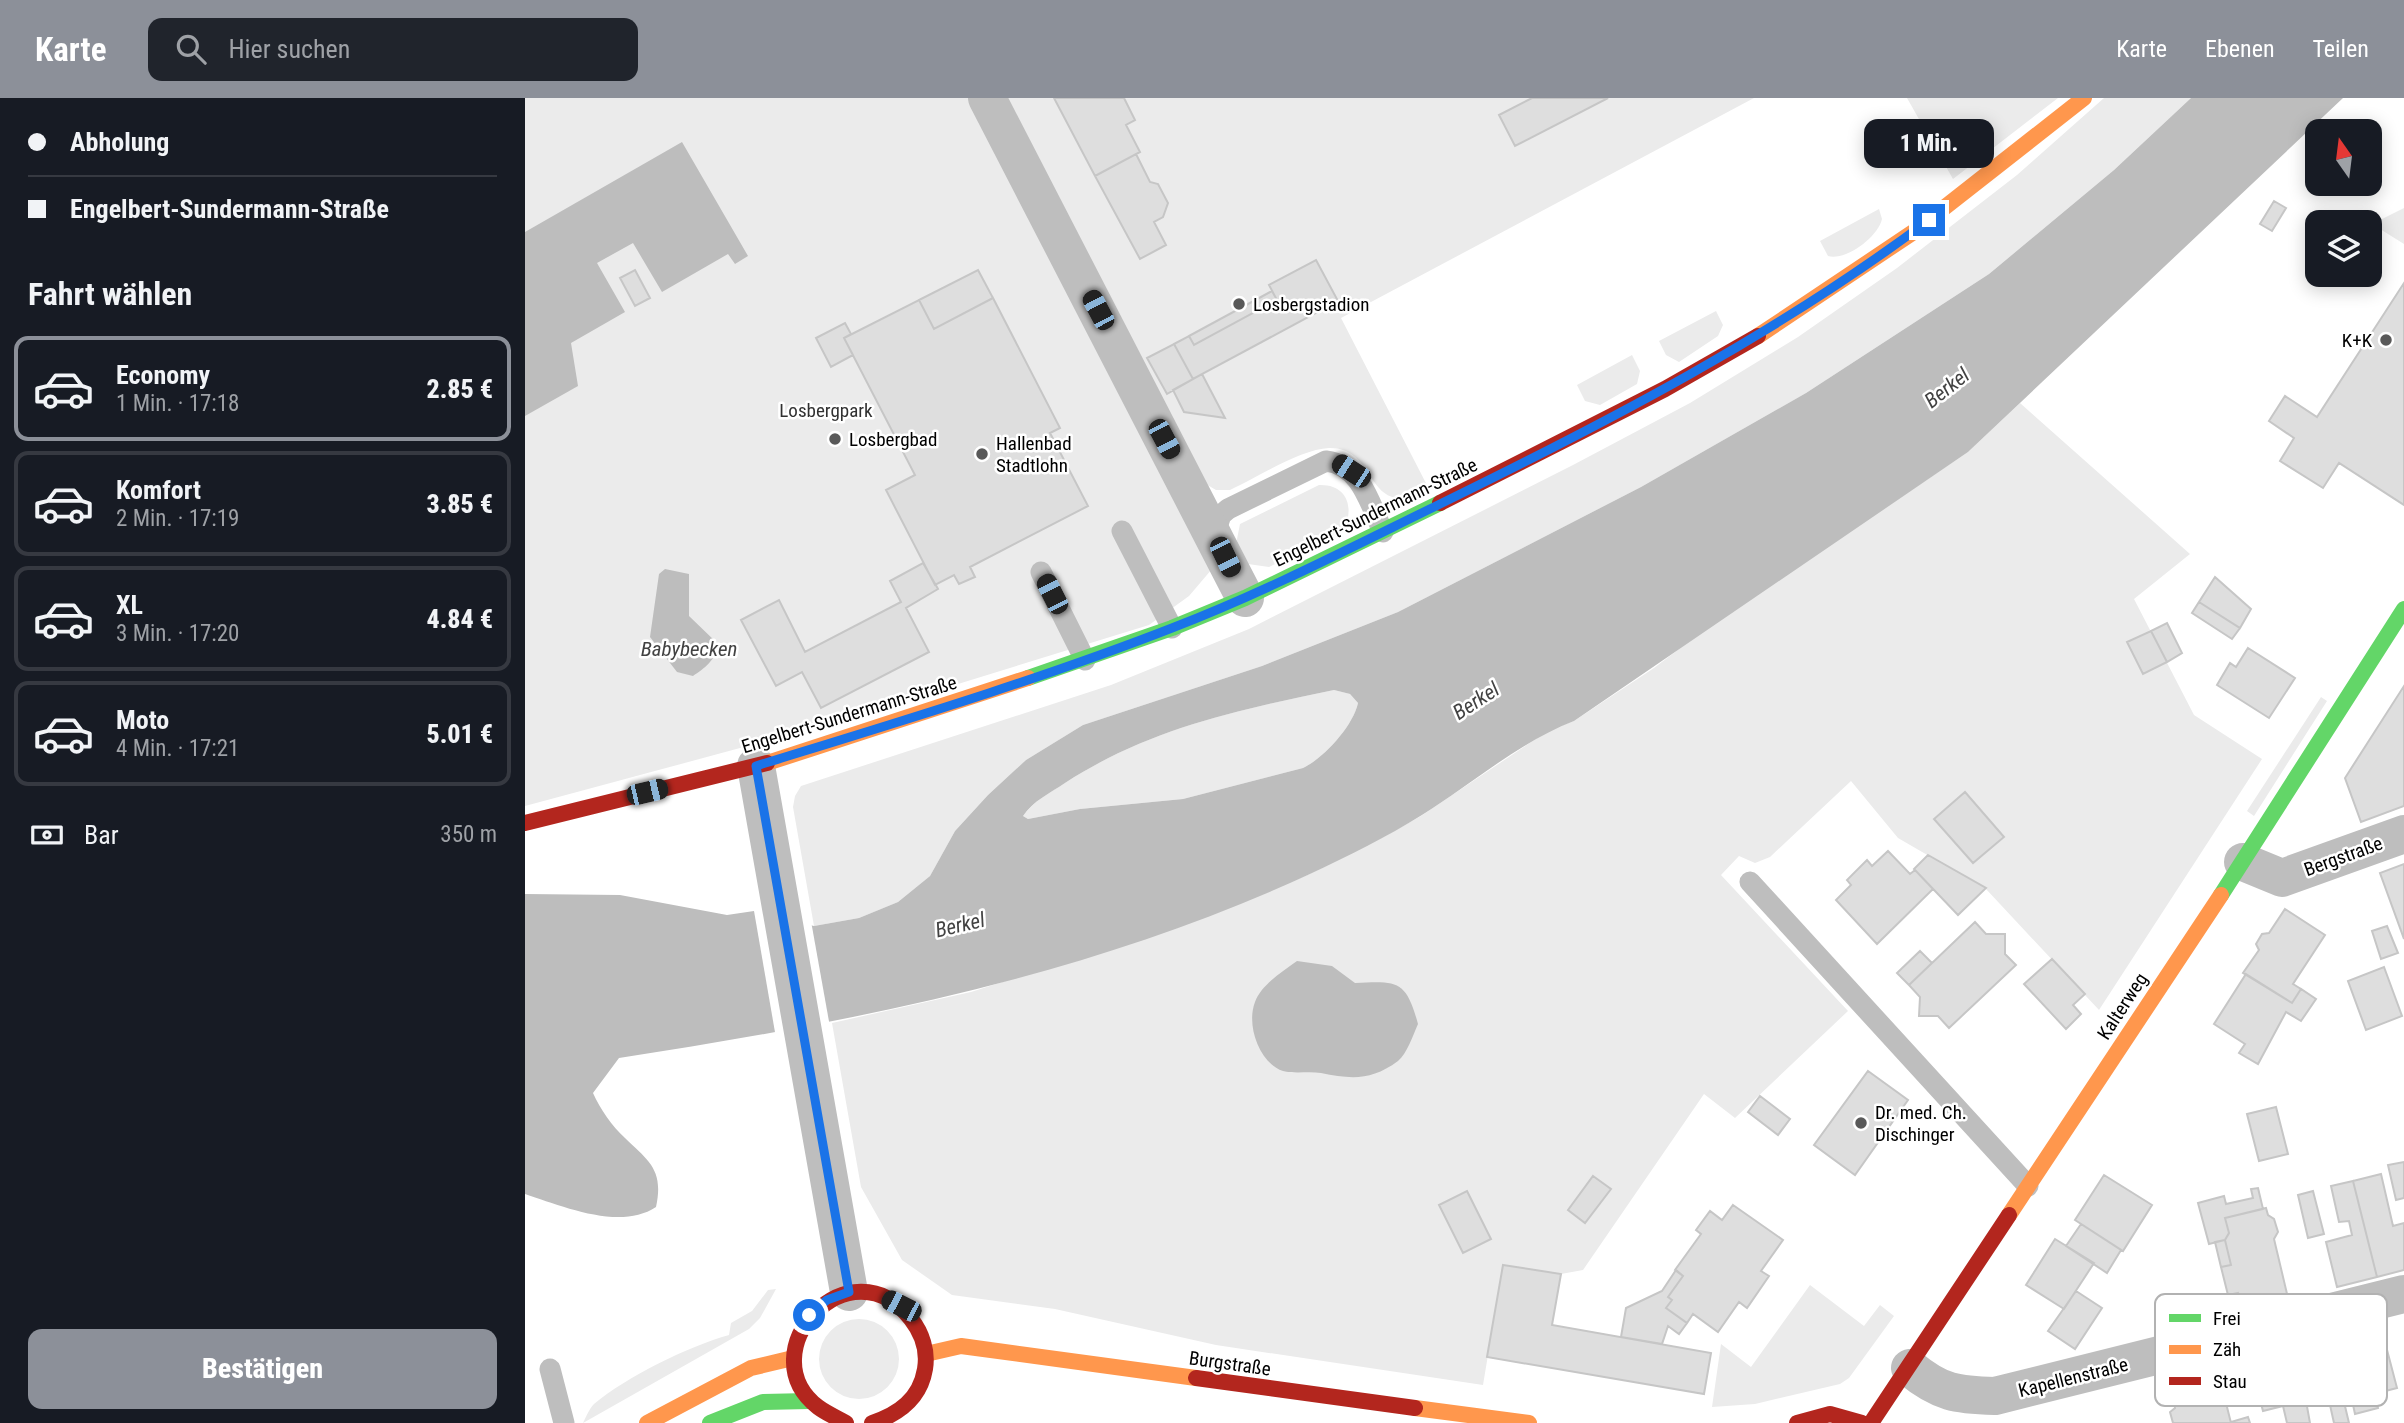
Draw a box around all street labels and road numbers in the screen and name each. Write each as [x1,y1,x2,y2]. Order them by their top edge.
street label: Engelbert-Sundermann-Straße [1270,453,1481,572]
street label: Engelbert-Sundermann-Straße [739,671,960,758]
street label: Bergstraße [2301,832,2386,881]
street label: Kalterweg [2092,969,2152,1044]
street label: Burgstraße [1188,1346,1272,1381]
street label: Kapellenstraße [2016,1353,2130,1402]

